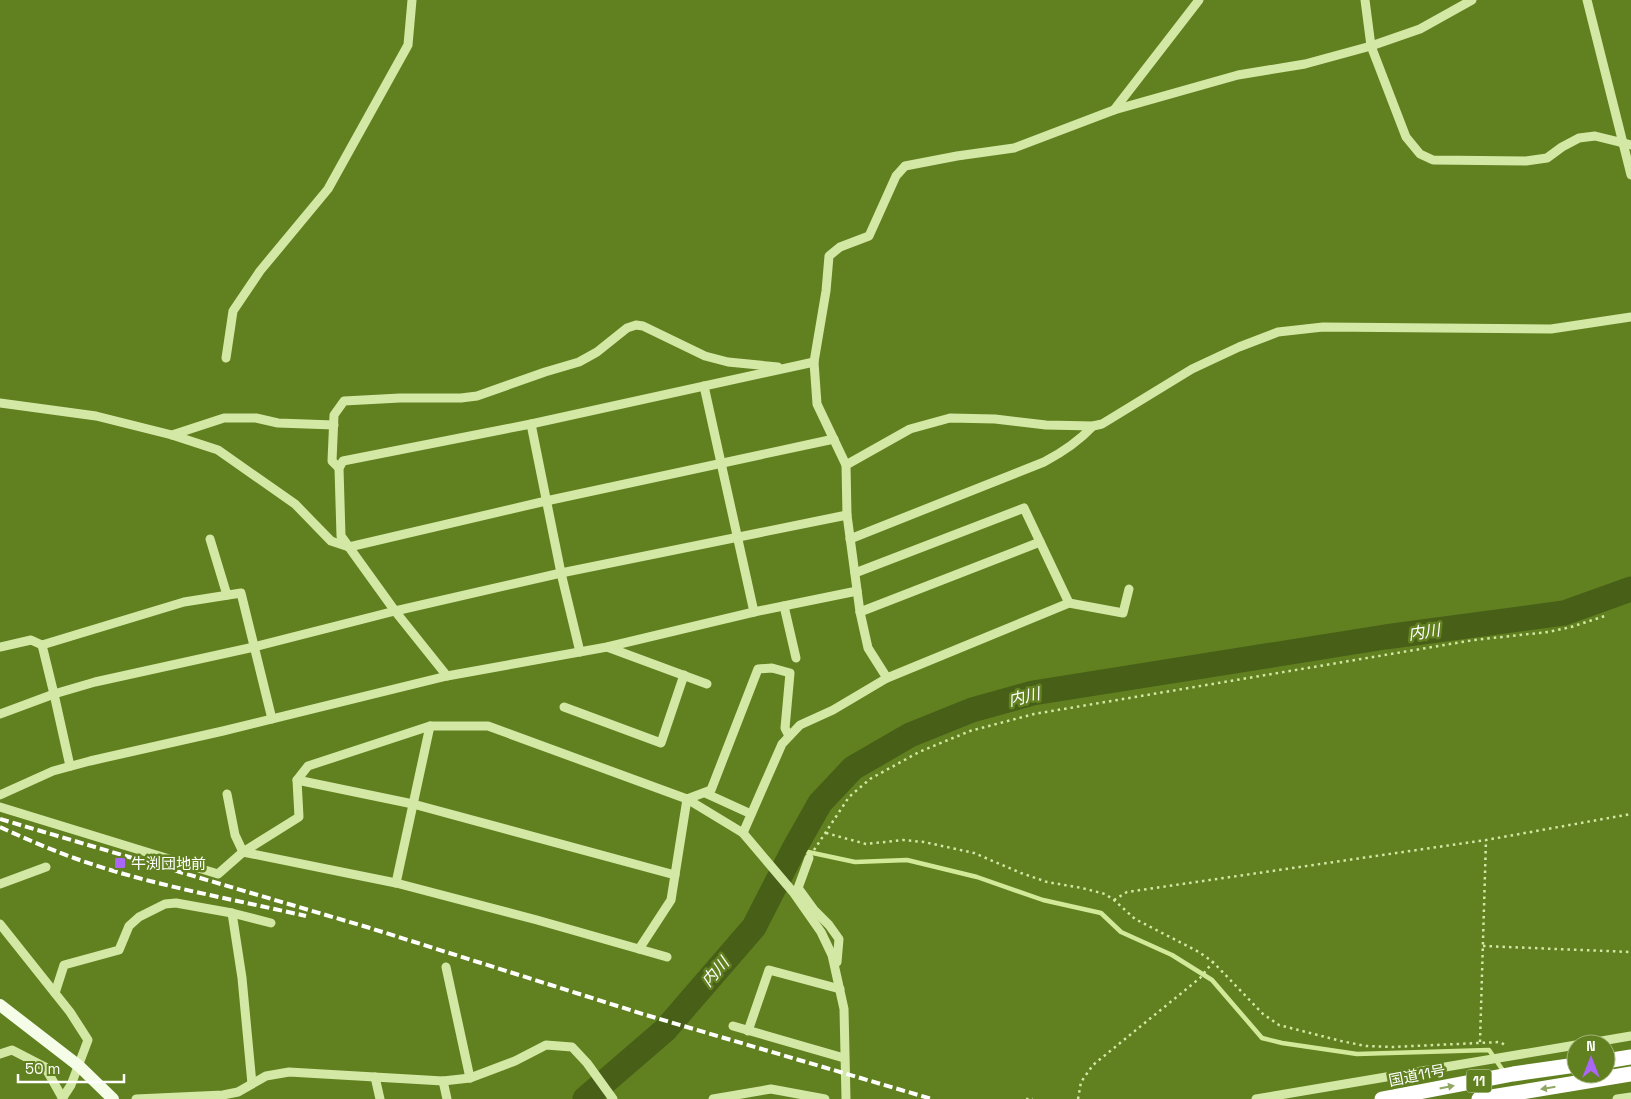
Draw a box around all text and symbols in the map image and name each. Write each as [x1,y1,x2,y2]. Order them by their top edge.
water label: 内川 [1407,619,1443,645]
water label: 内川 [1006,683,1044,711]
place label: 牛渕団地前 [131,854,206,873]
marker: 牛渕団地前 [113,856,127,870]
water label: 内川 [697,952,735,991]
north arrow [1566,1034,1616,1084]
text: N [1586,1037,1596,1055]
scale bar [18,1052,124,1084]
text: 50 m [25,1059,60,1078]
street label: 国道11号 [1387,1060,1447,1090]
road number: 11 [1466,1070,1492,1092]
one-way arrow [1439,1082,1455,1090]
one-way arrow [1540,1084,1556,1092]

